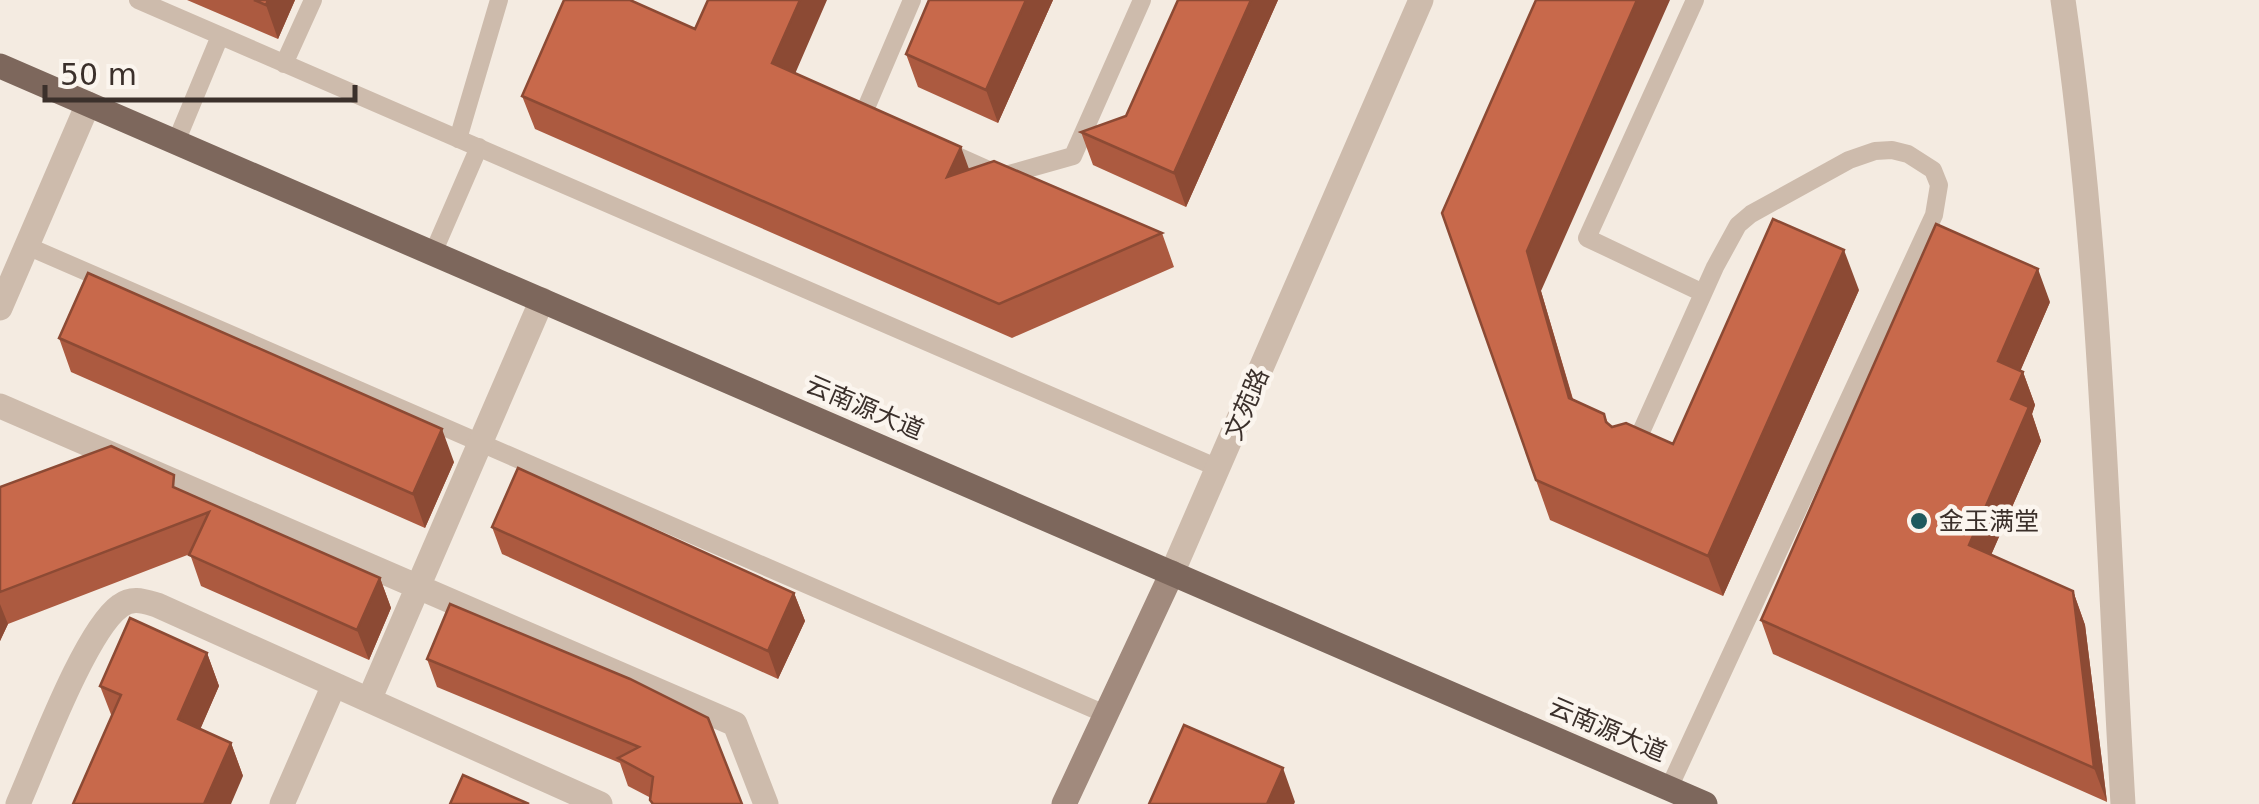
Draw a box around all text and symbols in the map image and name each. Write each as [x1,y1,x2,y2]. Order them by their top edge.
scale bar [45,40,355,102]
text: 50 m [60,57,137,92]
street label: 文苑路 [1218,364,1274,444]
street label: 云南源大道 [802,370,928,445]
place label: 金玉满堂 [1939,507,2039,536]
marker: 金玉满堂 [1908,510,1930,532]
street label: 云南源大道 [1545,692,1671,767]

